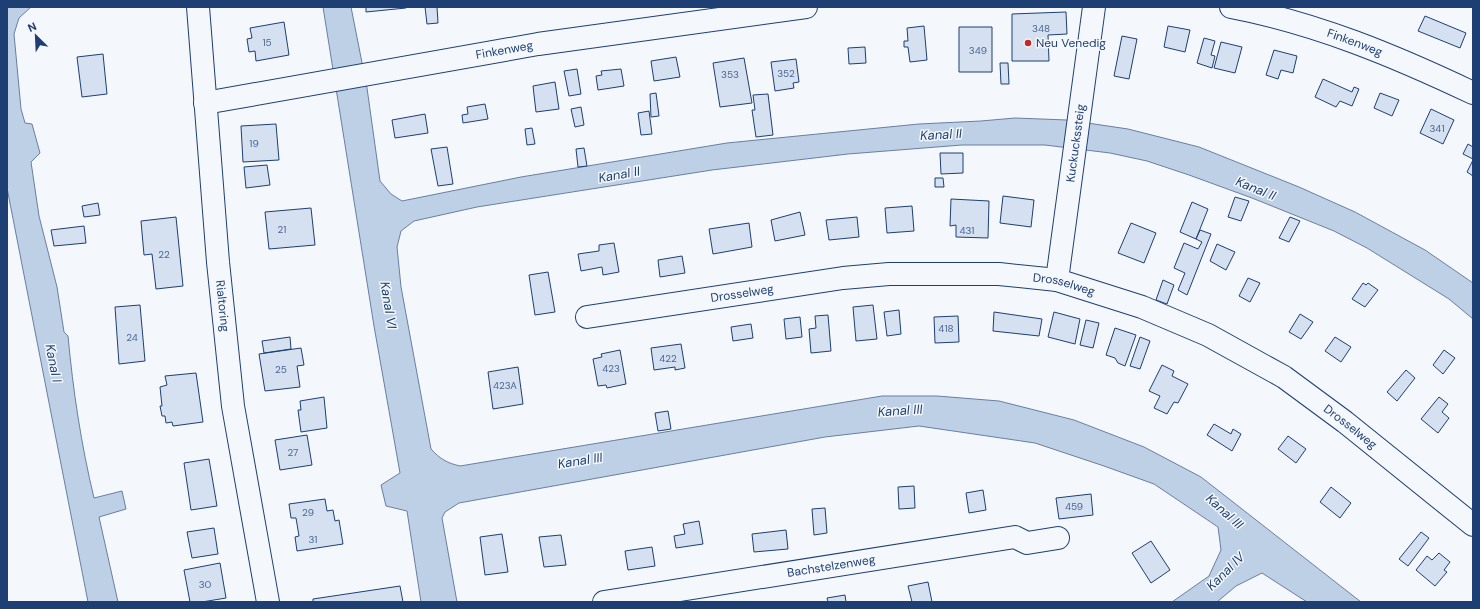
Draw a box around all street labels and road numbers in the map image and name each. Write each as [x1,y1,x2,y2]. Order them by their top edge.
street label: Finkenweg [1325,25,1385,60]
street label: Finkenweg [474,37,535,63]
street label: Kuckuckssteig [1062,103,1089,183]
street label: Drosselweg [1032,270,1097,300]
street label: Rialtoring [212,279,233,333]
street label: Drosselweg [710,281,775,306]
street label: Drosselweg [1320,401,1381,453]
street label: Bachstelzenweg [786,551,877,581]

